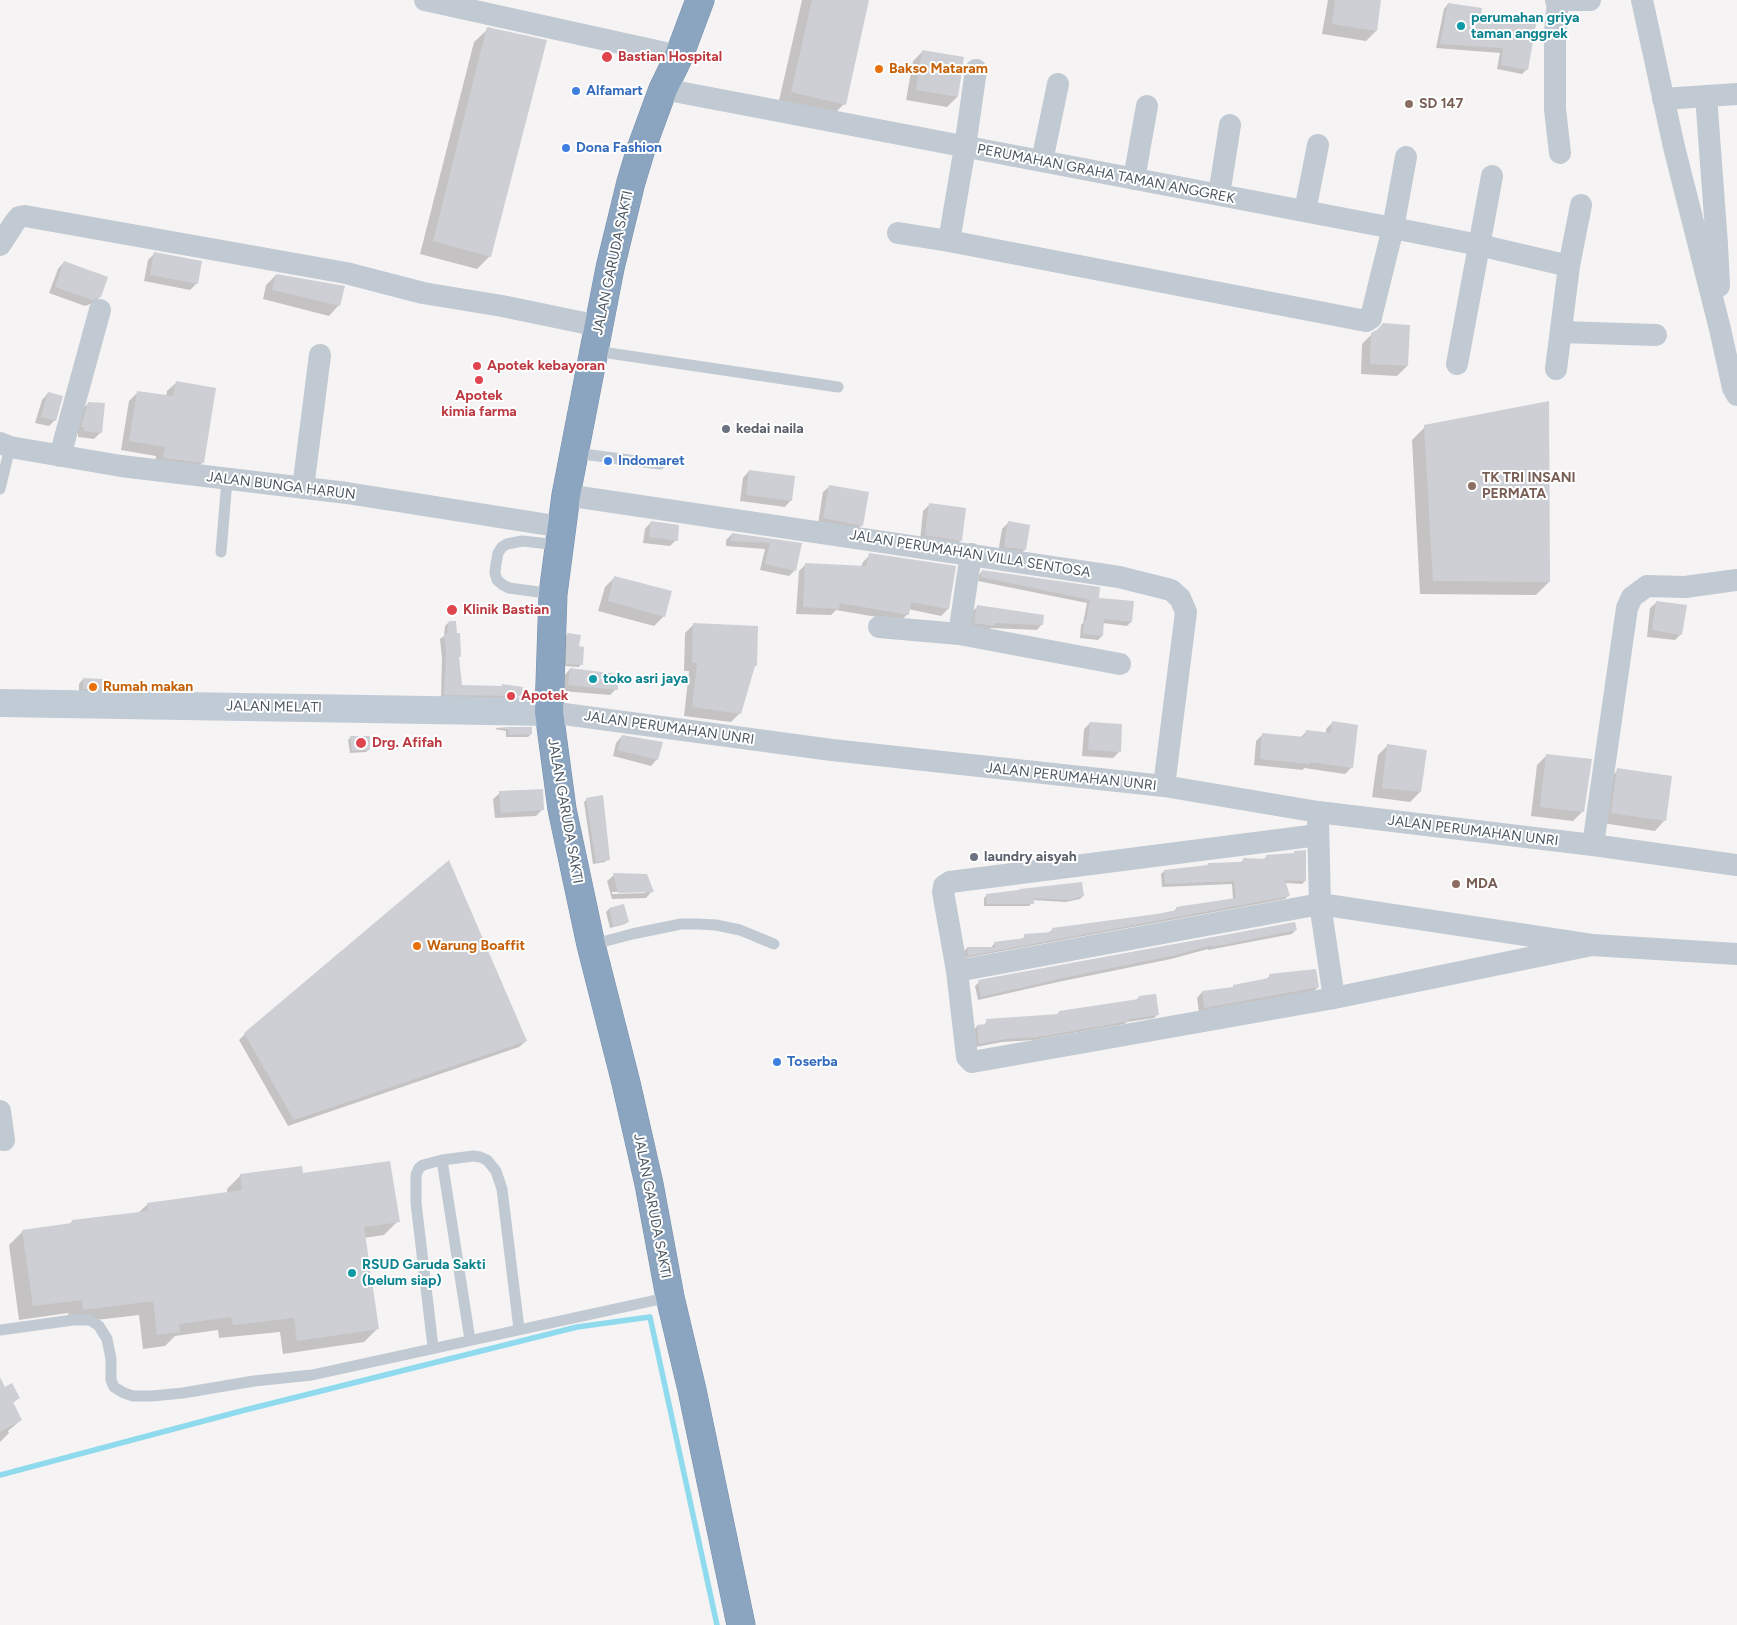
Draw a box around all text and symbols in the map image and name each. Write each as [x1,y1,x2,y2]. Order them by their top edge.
place label: perumahan griya taman anggrek [1471,10,1580,42]
marker: perumahan griya taman anggrek [1455,20,1467,32]
place label: Bastian Hospital [618,49,722,65]
marker: Bastian Hospital [600,50,614,64]
place label: Bakso Mataram [889,61,988,77]
marker: Bakso Mataram [873,63,885,75]
place label: Alfamart [586,83,643,99]
marker: Alfamart [570,85,582,97]
place label: SD 147 [1419,96,1463,112]
marker: SD 147 [1403,98,1415,110]
place label: Dona Fashion [576,140,662,156]
street label: PERUMAHAN GRAHA TAMAN ANGGREK [976,141,1236,207]
marker: Dona Fashion [560,142,572,154]
street label: JALAN GARUDA SAKTI [589,189,637,337]
place label: Apotek kebayoran [487,358,605,374]
marker: Apotek kebayoran [471,360,483,372]
marker: Apotek kimia farma [473,374,485,386]
place label: Apotek kimia farma [441,388,517,421]
place label: kedai naila [736,421,804,437]
marker: kedai naila [720,423,732,435]
place label: Indomaret [618,453,685,469]
marker: Indomaret [602,455,614,467]
street label: JALAN BUNGA HARUN [206,469,356,503]
place label: TK TRI INSANI PERMATA [1482,470,1576,502]
marker: TK TRI INSANI PERMATA [1466,480,1478,492]
street label: JALAN PERUMAHAN VILLA SENTOSA [848,527,1092,581]
place label: Klinik Bastian [463,602,549,618]
marker: Klinik Bastian [445,603,459,617]
place label: toko asri jaya [603,671,688,687]
marker: toko asri jaya [587,673,599,685]
place label: Rumah makan [103,679,193,695]
marker: Rumah makan [87,681,99,693]
place label: Apotek [521,688,568,704]
marker: Apotek [505,690,517,702]
street label: JALAN MELATI [226,698,322,716]
street label: JALAN PERUMAHAN UNRI [583,708,755,748]
place label: Drg. Afifah [372,735,442,751]
marker: Drg. Afifah [354,736,368,750]
street label: JALAN GARUDA SAKTI [544,737,586,885]
street label: JALAN PERUMAHAN UNRI [985,760,1157,794]
street label: JALAN PERUMAHAN UNRI [1387,812,1559,850]
place label: laundry aisyah [984,849,1077,865]
marker: laundry aisyah [968,851,980,863]
place label: MDA [1466,876,1498,892]
marker: MDA [1450,878,1462,890]
place label: Warung Boaffit [427,938,525,954]
marker: Warung Boaffit [411,940,423,952]
place label: Toserba [787,1054,838,1070]
marker: Toserba [771,1056,783,1068]
street label: JALAN GARUDA SAKTI [630,1132,674,1280]
place label: RSUD Garuda Sakti (belum siap) [362,1257,486,1290]
marker: RSUD Garuda Sakti (belum siap) [346,1267,358,1279]

